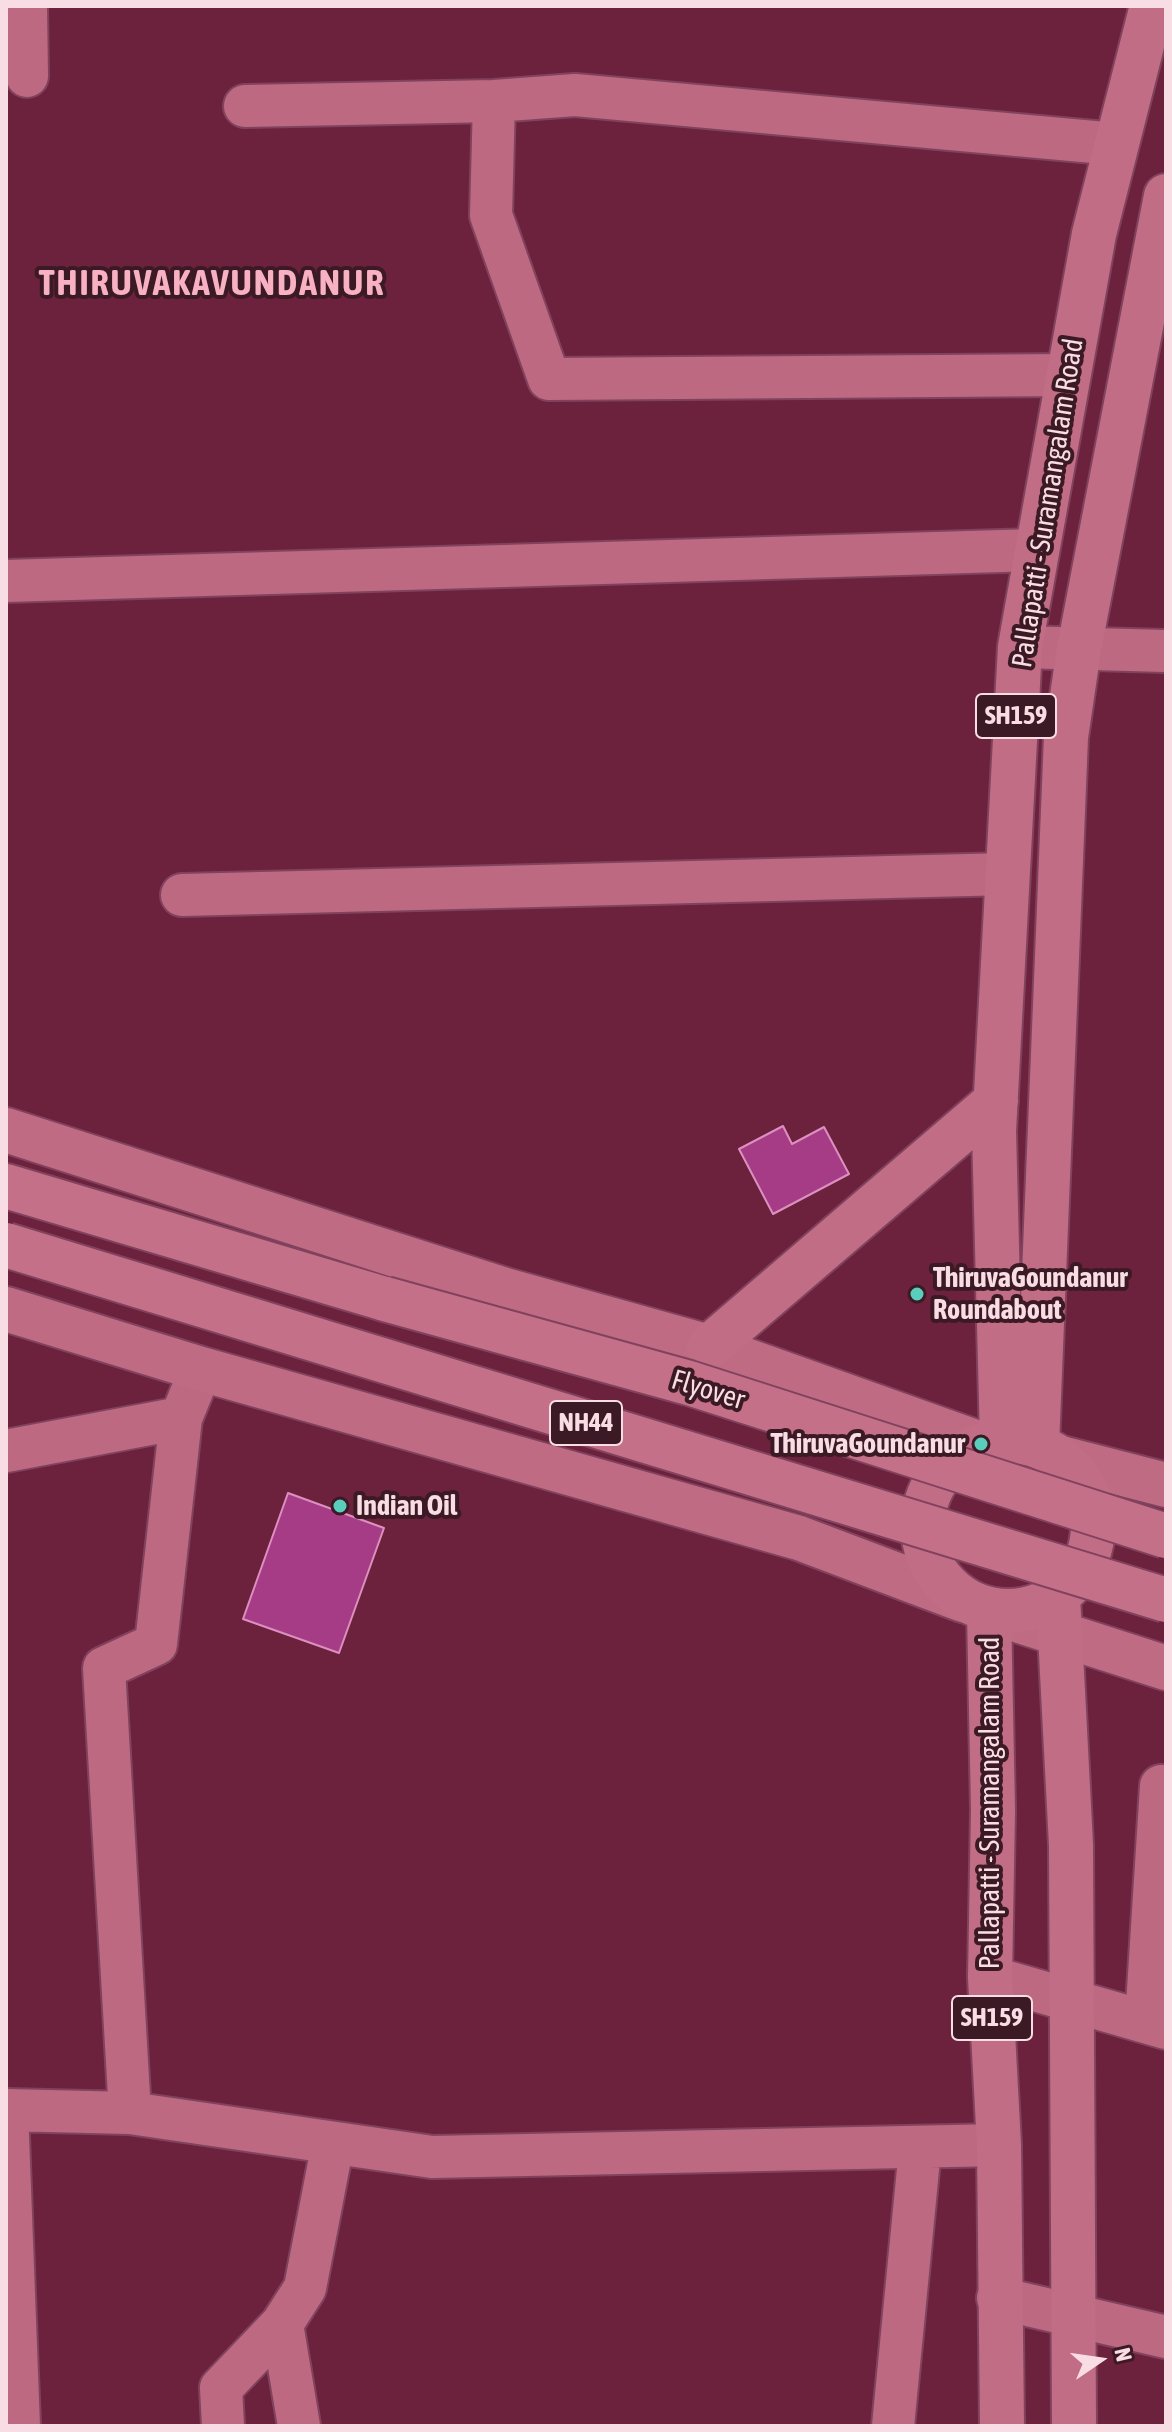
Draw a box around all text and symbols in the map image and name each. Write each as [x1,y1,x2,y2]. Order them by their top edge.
district label: THIRUVAKAVUNDANUR [39,262,385,306]
street label: Pallapatti - Suramangalam Road [1005,336,1091,670]
road number: SH159 [976,694,1056,738]
place label: ThiruvaGoundanur Roundabout [933,1261,1128,1327]
marker: ThiruvaGoundanur Roundabout [908,1285,926,1303]
street label: Flyover [667,1363,749,1417]
road number: NH44 [550,1401,622,1445]
place label: ThiruvaGoundanur [770,1427,965,1461]
marker: ThiruvaGoundanur [972,1435,990,1453]
place label: Indian Oil [356,1489,457,1523]
marker: Indian Oil [331,1497,349,1515]
street label: Pallapatti - Suramangalam Road [973,1637,1007,1969]
road number: SH159 [952,1996,1032,2040]
north arrow [1060,2320,1140,2400]
text: N [1109,2345,1138,2364]

